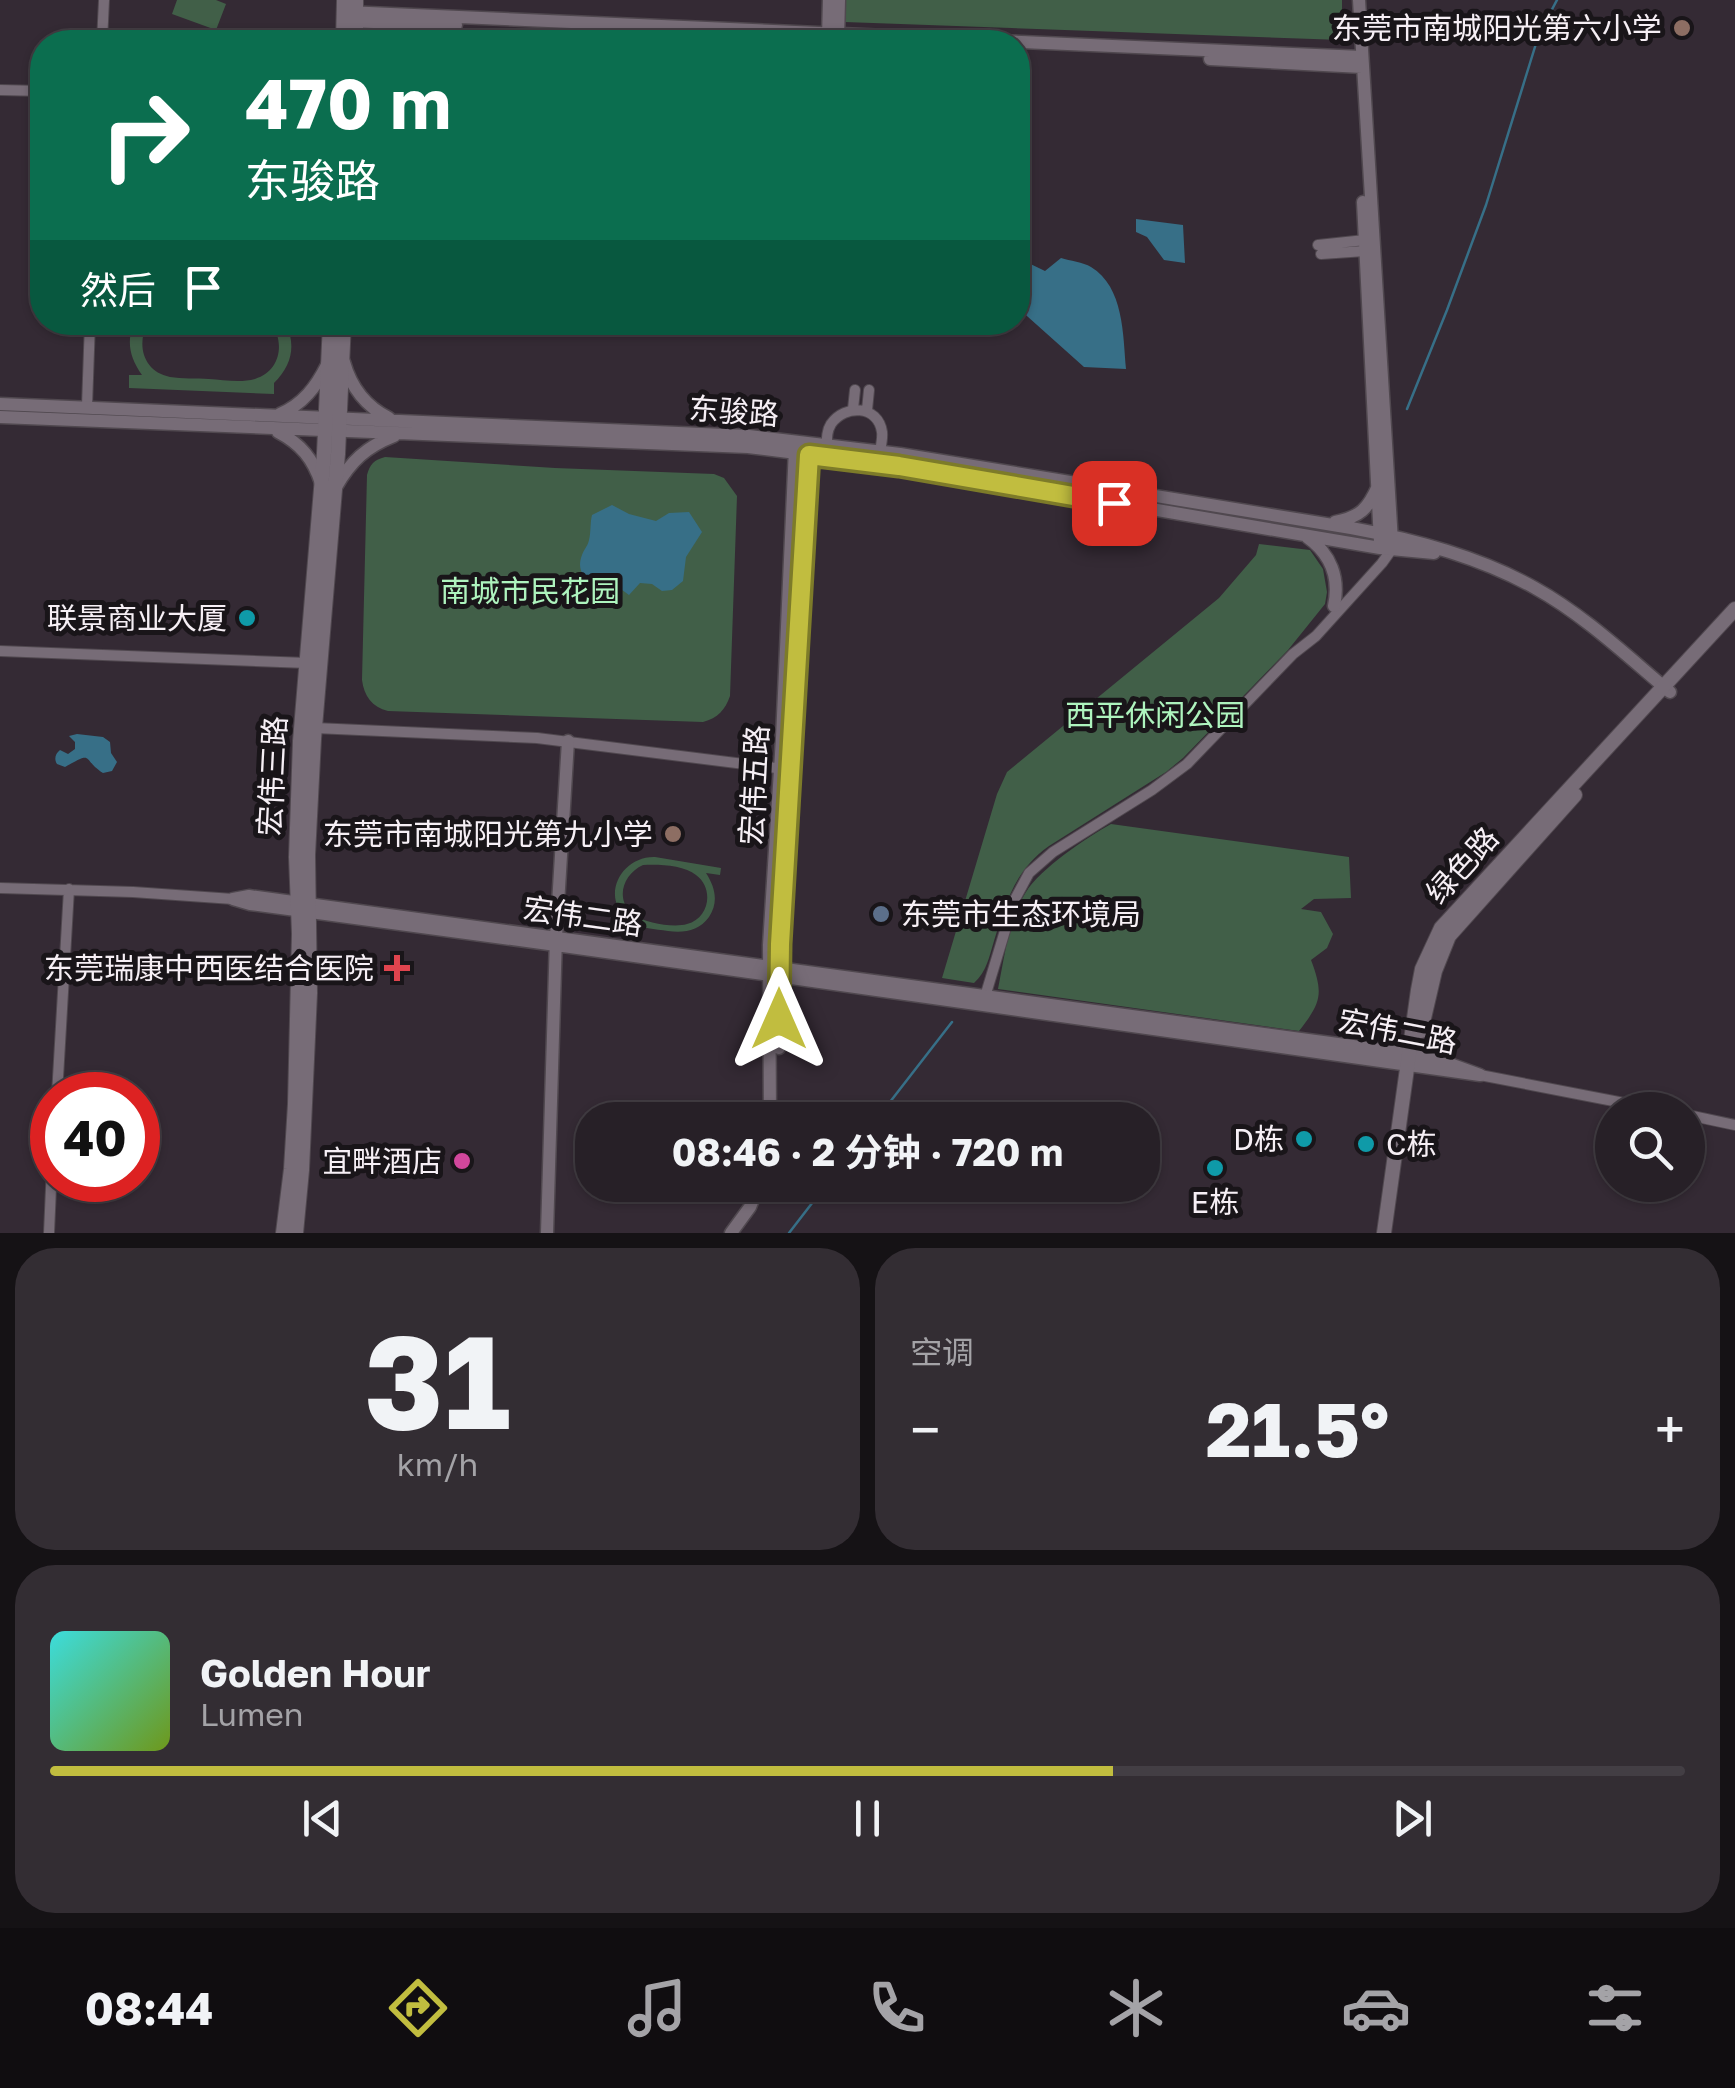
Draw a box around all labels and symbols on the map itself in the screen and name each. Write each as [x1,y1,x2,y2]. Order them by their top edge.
place label: 东莞市南城阳光第六小学 [1332,10,1662,46]
marker: 东莞市南城阳光第六小学 [1671,17,1693,39]
street label: 东骏路 [688,390,780,432]
pin [1072,461,1157,546]
park label: 南城市民花园 [440,573,620,609]
place label: 联景商业大厦 [47,600,227,636]
marker: 联景商业大厦 [236,607,258,629]
park label: 西平休闲公园 [1065,697,1245,733]
street label: 宏伟三路 [251,715,293,837]
street label: 宏伟五路 [733,724,775,846]
place label: 东莞市南城阳光第九小学 [323,816,653,852]
street label: 绿色路 [1419,820,1505,910]
marker: 东莞市南城阳光第九小学 [662,823,684,845]
street label: 宏伟二路 [521,890,645,942]
place label: 东莞市生态环境局 [901,896,1141,932]
marker: 东莞市生态环境局 [870,903,892,925]
place label: 东莞瑞康中西医结合医院 [44,950,374,986]
marker: 东莞瑞康中西医结合医院 [384,955,410,981]
position arrow [727,967,831,1071]
street label: 宏伟二路 [1336,1002,1460,1060]
speed limit sign: 40 [30,1072,160,1202]
place label: D栋 [1233,1121,1284,1157]
place label: C栋 [1386,1126,1436,1162]
marker: D栋 [1293,1128,1315,1150]
marker: C栋 [1355,1133,1377,1155]
place label: 宜畔酒店 [322,1143,442,1179]
marker: 宜畔酒店 [451,1150,473,1172]
marker: E栋 [1204,1157,1226,1179]
place label: E栋 [1191,1184,1239,1220]

